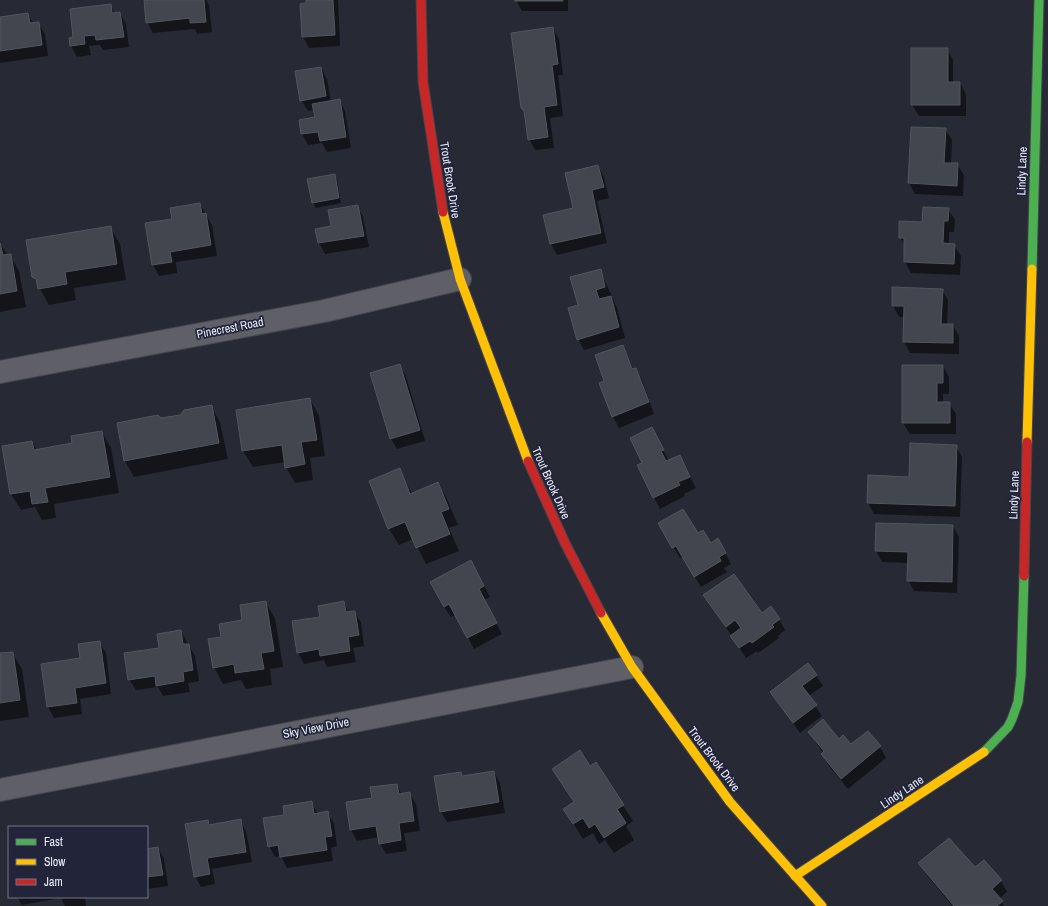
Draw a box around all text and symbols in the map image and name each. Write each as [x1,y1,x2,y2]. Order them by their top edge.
street label: Trout Brook Drive [436,141,464,219]
street label: Lindy Lane [1013,146,1031,196]
street label: Pinecrest Road [195,314,265,342]
street label: Trout Brook Drive [528,444,574,522]
street label: Lindy Lane [1005,470,1023,520]
street label: Sky View Drive [282,714,350,742]
street label: Trout Brook Drive [684,723,744,795]
street label: Lindy Lane [877,772,927,812]
legend [8,826,148,898]
text: Fast [44,834,63,850]
text: Slow [44,854,66,870]
text: Jam [44,874,63,890]

